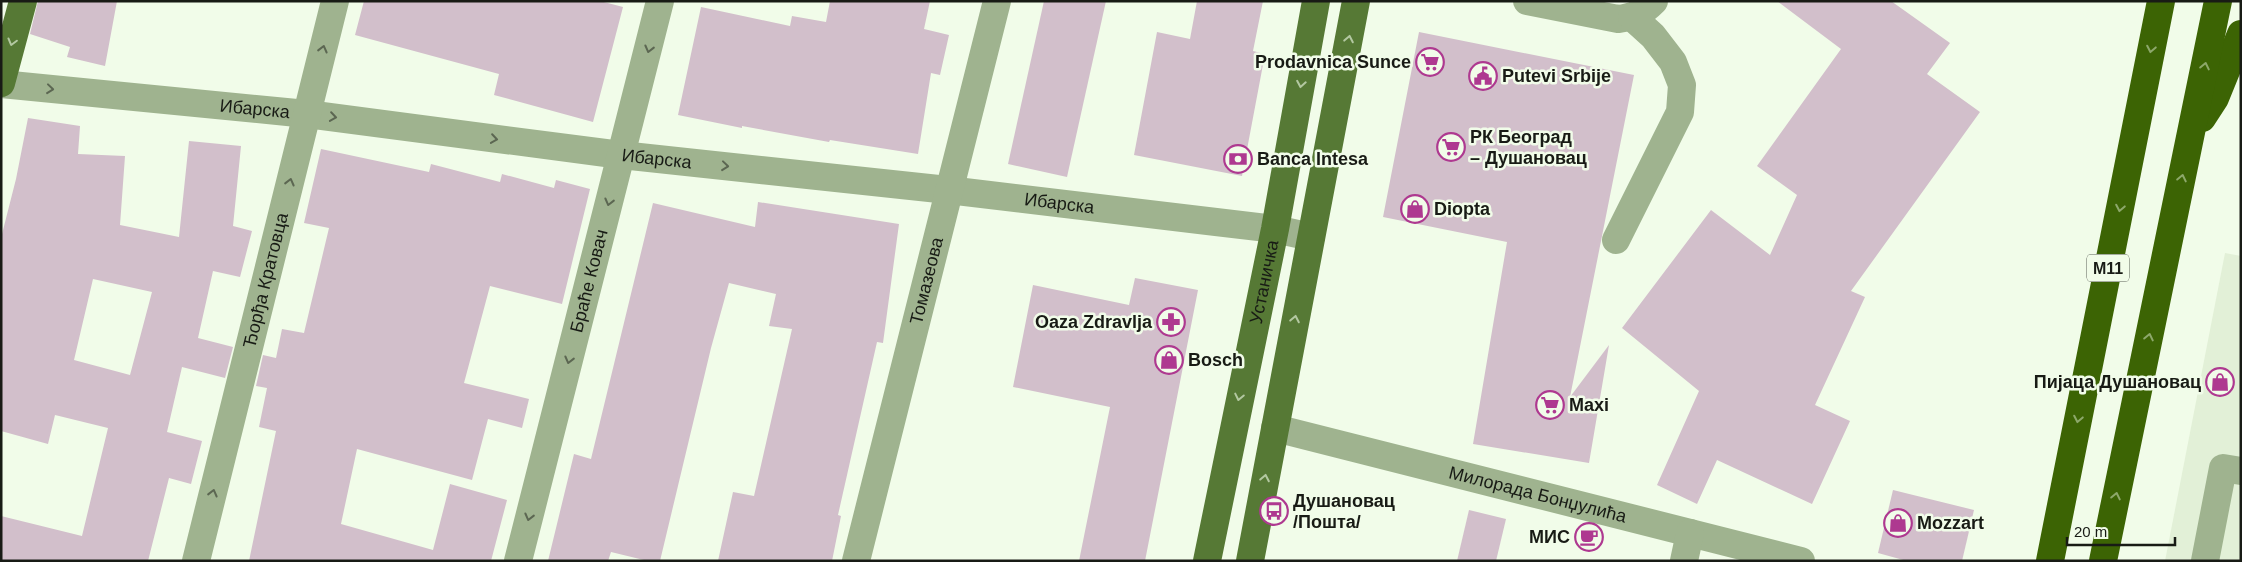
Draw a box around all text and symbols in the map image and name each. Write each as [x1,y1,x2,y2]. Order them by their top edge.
one-way arrow [1343,35,1354,43]
one-way arrow [8,38,18,46]
one-way arrow [644,44,654,52]
one-way arrow [317,45,328,54]
one-way arrow [2147,45,2157,54]
supermarket icon: Prodavnica Sunce [1415,47,1445,77]
place label: Prodavnica Sunce [1255,52,1411,72]
public building icon: Putevi Srbije [1468,61,1498,91]
one-way arrow [2199,62,2209,71]
place label: Putevi Srbije [1502,66,1611,86]
one-way arrow [1297,79,1307,88]
one-way arrow [46,83,54,94]
street label: Ибарска [219,96,292,122]
one-way arrow [330,111,338,122]
place label: РК Београд – Душановац [1470,127,1587,168]
supermarket icon: РК Београд – Душановац [1436,132,1466,162]
one-way arrow [491,133,499,144]
bank icon: Banca Intesa [1223,144,1253,174]
street label: Ибарска [621,145,694,173]
place label: Banca Intesa [1257,149,1369,169]
one-way arrow [722,160,730,171]
one-way arrow [2176,173,2187,182]
one-way arrow [284,178,295,187]
street label: Ибарска [1023,189,1096,217]
shop icon: Diopta [1400,194,1430,224]
one-way arrow [605,198,615,206]
place label: Diopta [1434,199,1491,219]
one-way arrow [2115,204,2125,213]
street label: Ђорђа Кратовца [239,210,292,350]
street label: Браће Ковач [566,227,612,335]
street label: Томазеова [906,234,947,326]
street label: Устаничка [1246,237,1283,325]
road number: M11 [2087,254,2129,282]
pharmacy icon: Oaza Zdravlja [1156,307,1186,337]
place label: Oaza Zdravlja [1035,312,1153,332]
one-way arrow [1289,314,1299,323]
one-way arrow [2143,332,2154,341]
shop icon: Bosch [1154,345,1184,375]
place label: Bosch [1188,350,1243,370]
one-way arrow [565,355,575,363]
shop icon: Пијаца Душановац [2205,367,2235,397]
place label: Пијаца Душановац [2034,372,2201,392]
supermarket icon: Maxi [1535,390,1565,420]
one-way arrow [1234,393,1245,402]
place label: Maxi [1569,395,1609,415]
one-way arrow [2073,415,2084,424]
street label: Милорада Бонџулића [1447,462,1630,527]
one-way arrow [1260,474,1270,483]
one-way arrow [207,488,218,497]
place label: Душановац /Пошта/ [1293,491,1395,532]
one-way arrow [2111,491,2121,500]
bus stop icon: Душановац /Пошта/ [1259,496,1289,526]
shop icon: Mozzart [1883,508,1913,538]
one-way arrow [524,513,535,522]
place label: Mozzart [1917,513,1984,533]
scale bar [2067,514,2174,546]
cafe icon: МИС [1574,522,1604,552]
text: 20 m [2074,523,2107,540]
place label: МИС [1529,527,1570,547]

